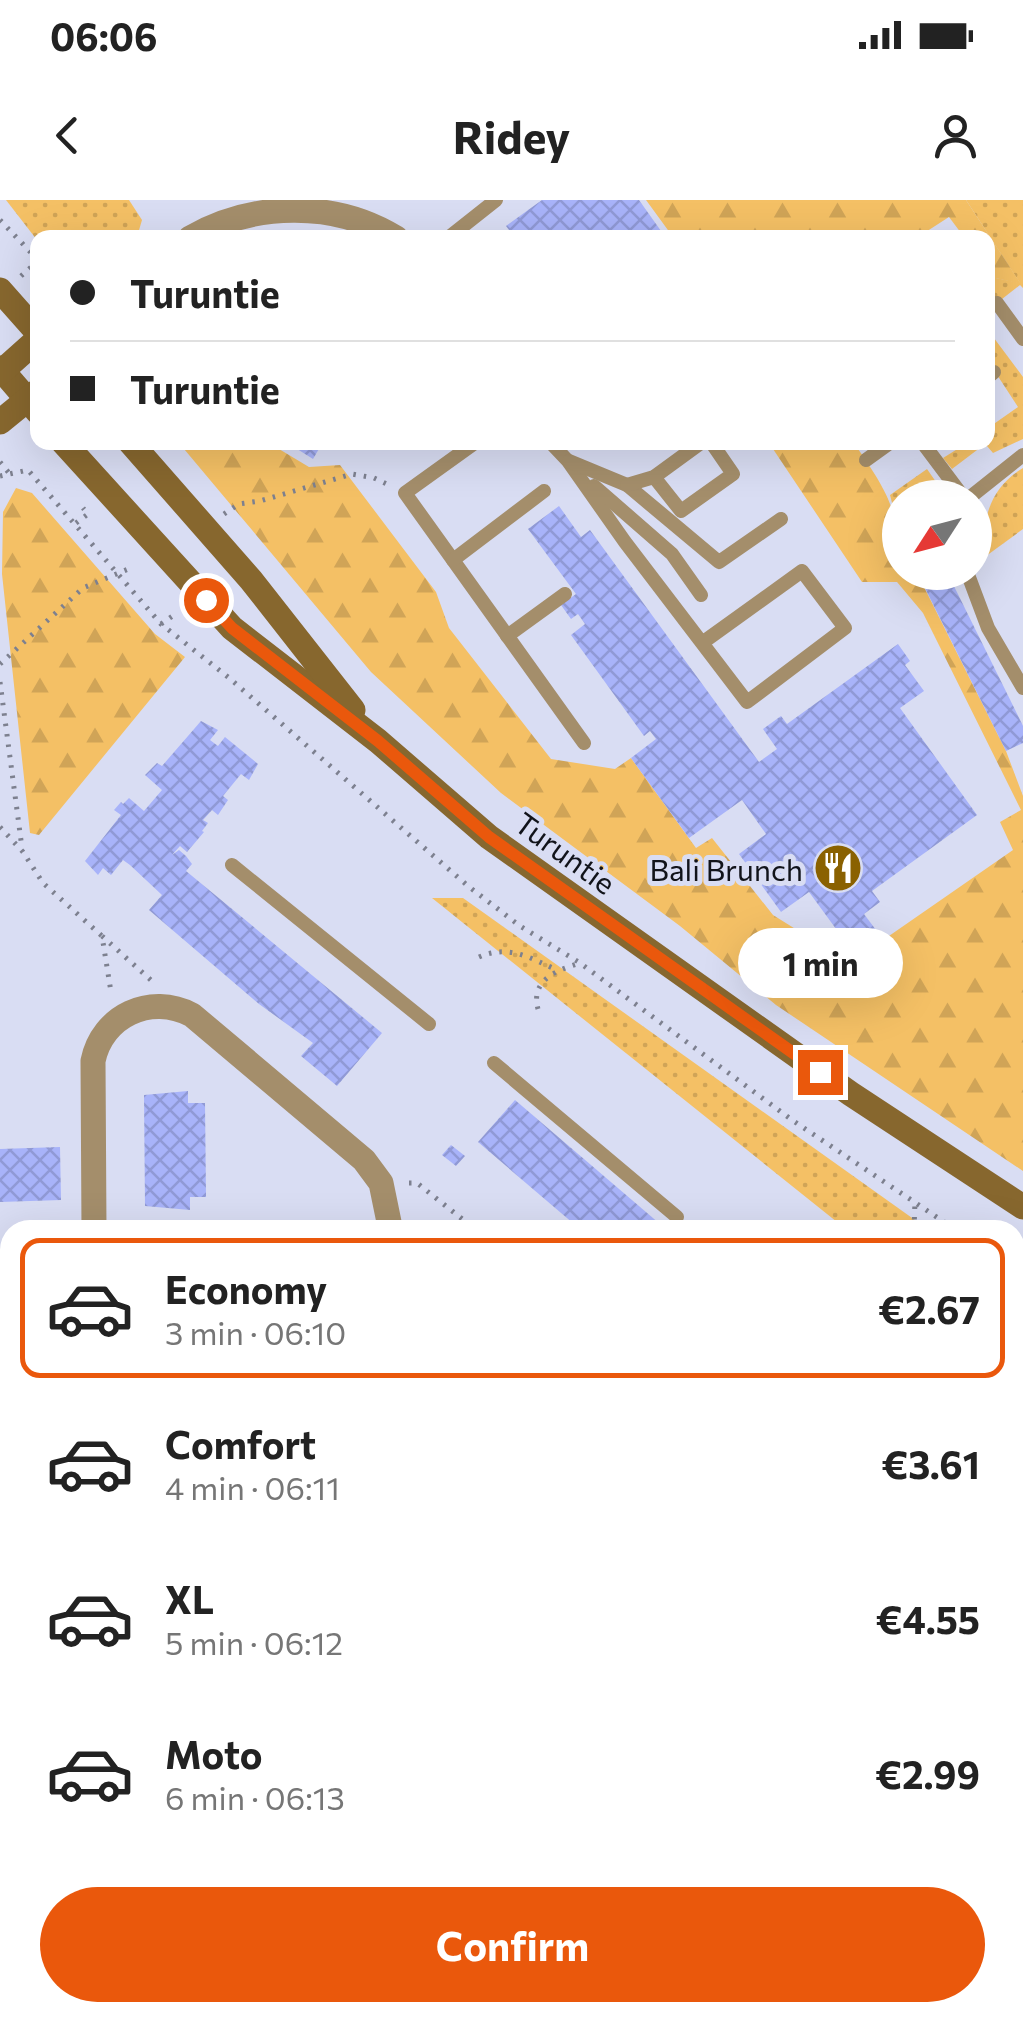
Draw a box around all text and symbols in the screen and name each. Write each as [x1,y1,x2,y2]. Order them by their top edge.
text: 06:06 [50,12,157,59]
icon: back [40,108,95,163]
text: Ridey [453,108,570,163]
icon: person [928,108,983,163]
text: Turuntie [130,269,280,316]
text: Turuntie [130,365,280,412]
north arrow [882,480,992,590]
map controls [882,480,992,590]
route start [184,578,229,623]
street label: Turuntie [509,803,623,901]
restaurant icon: Bali Brunch [812,842,864,894]
place label: Bali Brunch [650,850,803,887]
callout: 1 min [738,927,902,997]
text: 1 min [783,943,858,983]
route end [798,1050,843,1095]
icon: car [45,1263,135,1353]
text: Economy [165,1265,327,1312]
text: €2.67 [878,1285,980,1332]
text: 3 min · 06:10 [165,1312,346,1352]
icon: car [45,1418,135,1508]
text: Comfort [165,1420,316,1467]
text: €3.61 [881,1440,980,1487]
text: 4 min · 06:11 [165,1467,340,1507]
icon: car [45,1573,135,1663]
text: XL [165,1575,214,1622]
text: €4.55 [876,1595,980,1642]
text: 5 min · 06:12 [165,1622,343,1662]
icon: car [45,1728,135,1818]
text: Moto [165,1730,263,1777]
text: €2.99 [875,1750,980,1797]
text: 6 min · 06:13 [165,1777,345,1817]
button: Confirm [40,1887,985,2002]

